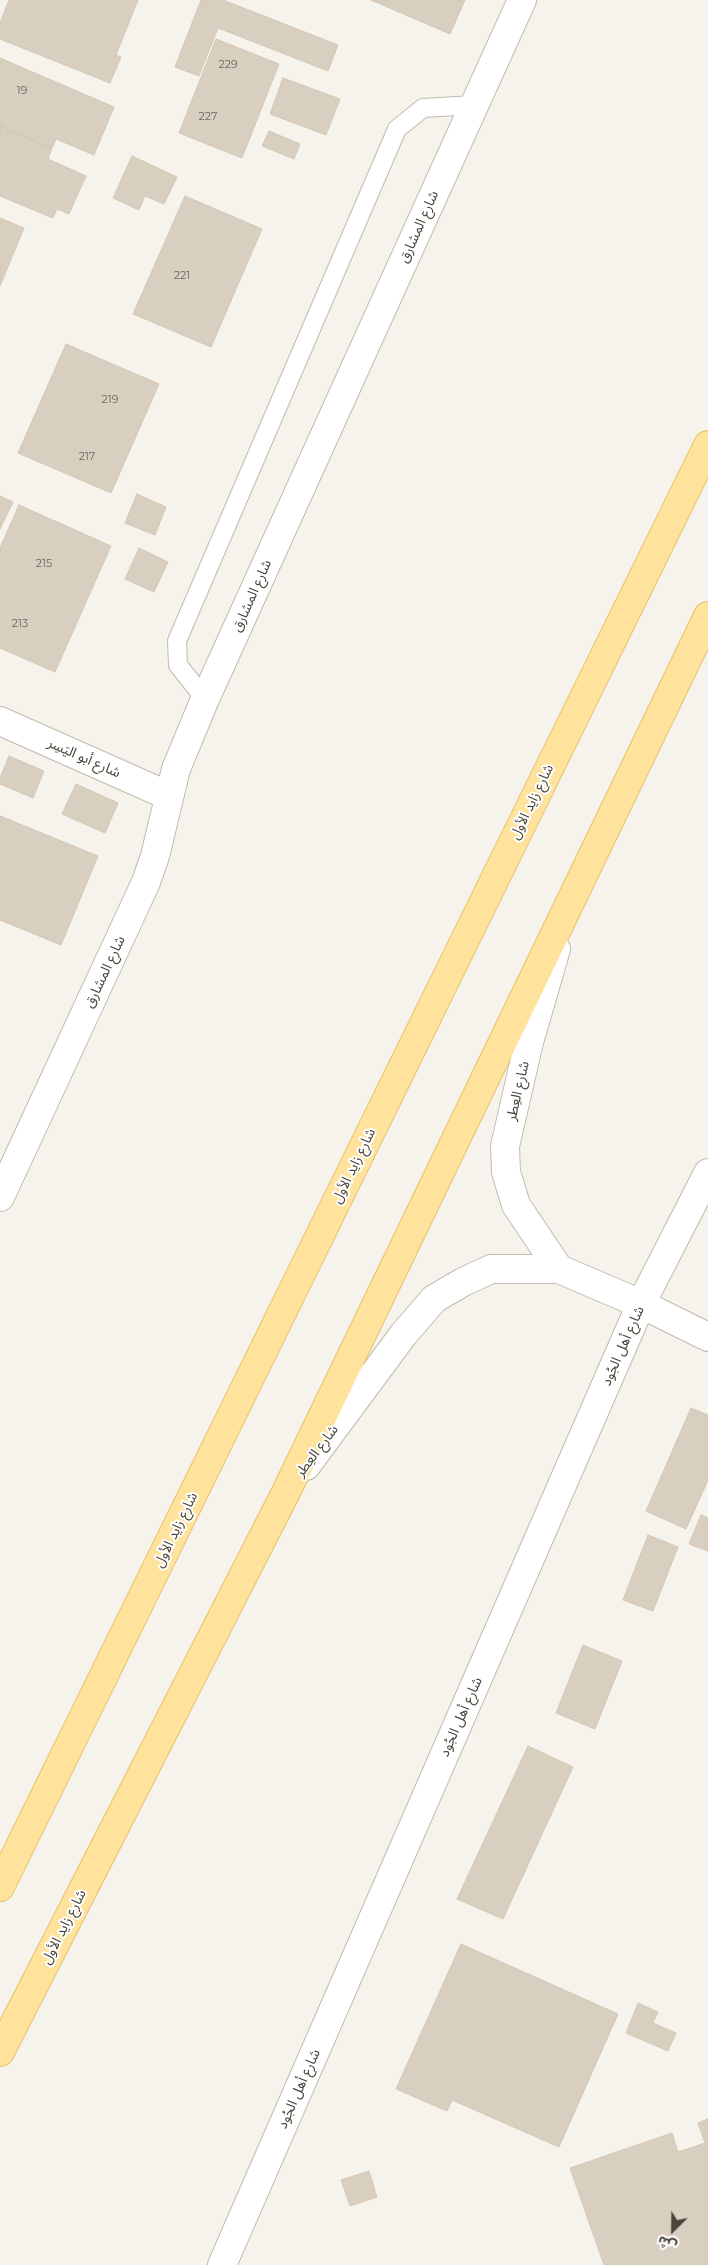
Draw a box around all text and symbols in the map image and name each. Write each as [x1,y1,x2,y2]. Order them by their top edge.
house number: 229 [218,58,238,72]
house number: 19 [17,84,27,98]
house number: 227 [199,110,217,124]
street label: شارع المشارق [396,188,442,266]
house number: 221 [174,269,190,283]
house number: 219 [102,393,118,407]
house number: 217 [79,450,95,464]
house number: 215 [36,557,52,571]
street label: شارع المشارق [229,557,275,635]
house number: 213 [12,617,28,631]
street label: شارع أبو اليَسِر [45,734,123,782]
street label: شارع زايد الأول [507,762,557,842]
street label: شارع المشارق [81,933,129,1011]
street label: شارع العِطر [503,1060,533,1122]
street label: شارع زايد الأول [329,1126,379,1206]
street label: شارع أهل الجُود [598,1304,648,1388]
street label: شارع العِطر [292,1422,342,1480]
street label: شارع زايد الأول [151,1490,201,1570]
street label: شارع أهل الجُود [436,1675,486,1759]
street label: شارع زايد الأول [38,1887,90,1967]
street label: شارع أهل الجُود [274,2047,324,2131]
north arrow [648,2205,698,2255]
text: ش [655,2232,679,2256]

